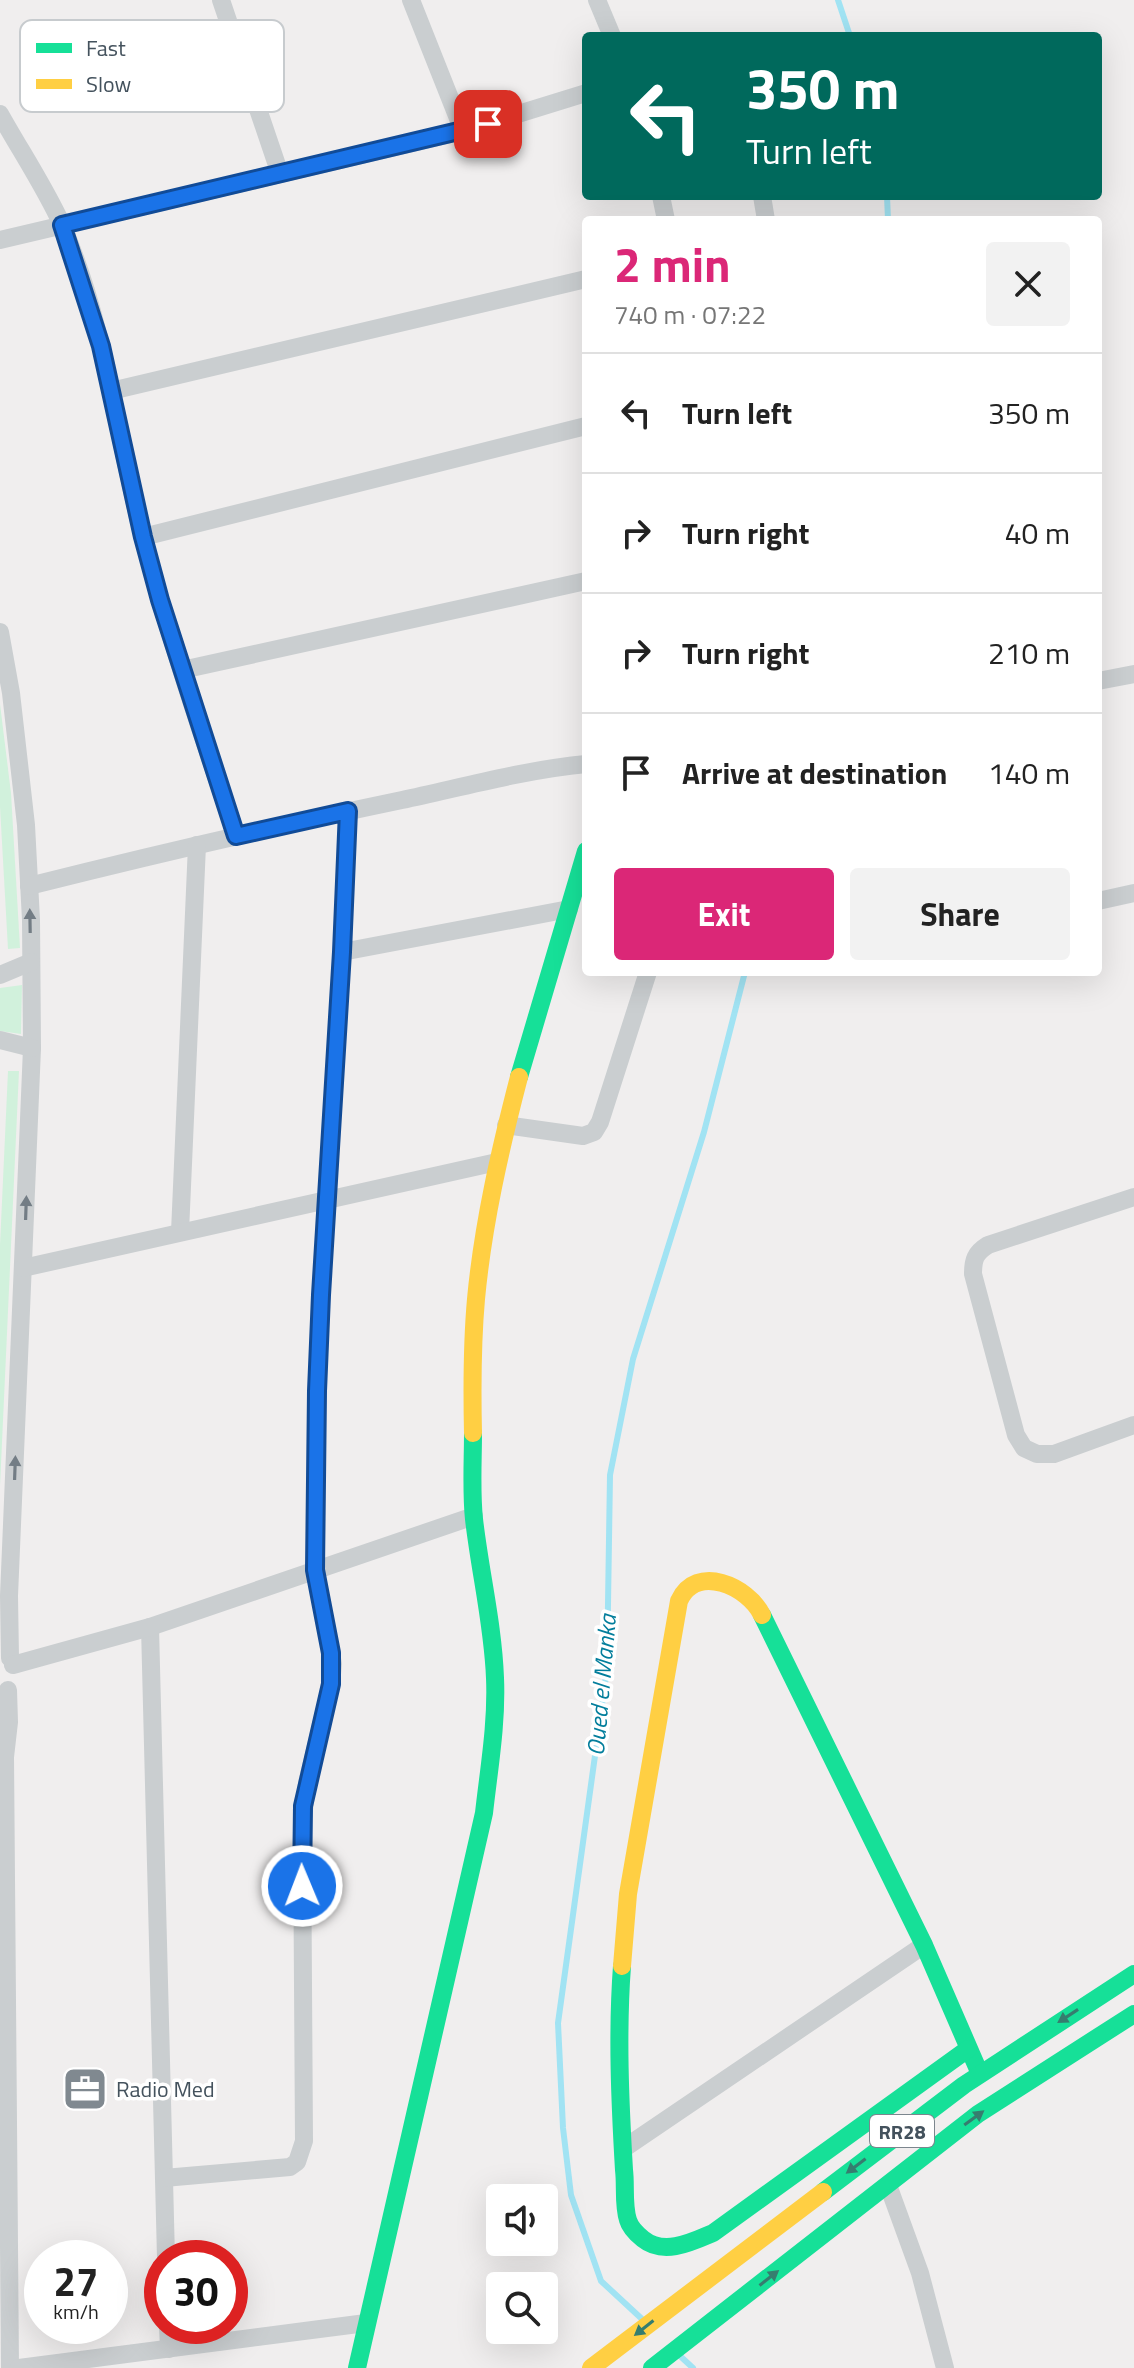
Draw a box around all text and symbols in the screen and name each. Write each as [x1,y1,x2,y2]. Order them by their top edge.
legend [20,20,284,112]
text: Fast [86,31,126,65]
text: 350 m [746,46,899,131]
icon: left [614,64,718,168]
text: Slow [86,67,132,101]
pin [454,90,522,158]
icon: arrive [466,102,510,146]
text: Turn left [746,123,872,178]
text: 2 min [614,228,731,301]
button: close [986,242,1070,326]
text: 740 m · 07:22 [614,295,766,334]
text: Turn left [682,390,792,436]
text: 350 m [988,390,1070,436]
icon: left [614,391,658,435]
text: Turn right [682,510,810,556]
text: 40 m [1005,510,1070,556]
icon: right [614,511,658,555]
text: Turn right [682,630,810,676]
text: 210 m [988,630,1070,676]
icon: right [614,631,658,675]
text: Arrive at destination [682,750,947,796]
text: 140 m [988,750,1070,796]
icon: arrive [614,751,658,795]
button: Exit [614,868,834,960]
button: Share [850,868,1070,960]
one-way arrow [24,908,37,933]
one-way arrow [19,1195,32,1220]
one-way arrow [8,1455,21,1480]
water label: Oued el Manka [577,1611,625,1757]
position arrow [260,1844,344,1928]
one-way arrow [1057,2008,1079,2022]
office icon: Radio Med [61,2065,109,2113]
place label: Radio Med [116,2072,215,2106]
one-way arrow [964,2111,985,2126]
road number: RR28 [870,2115,934,2147]
one-way arrow [845,2158,867,2174]
map controls [486,2184,558,2344]
button: sound [486,2184,558,2256]
speed limit sign: 30 [144,2240,248,2344]
text: 27 [54,2251,98,2312]
one-way arrow [759,2270,779,2286]
button: search [486,2272,558,2344]
text: km/h [53,2296,99,2327]
one-way arrow [634,2319,654,2335]

